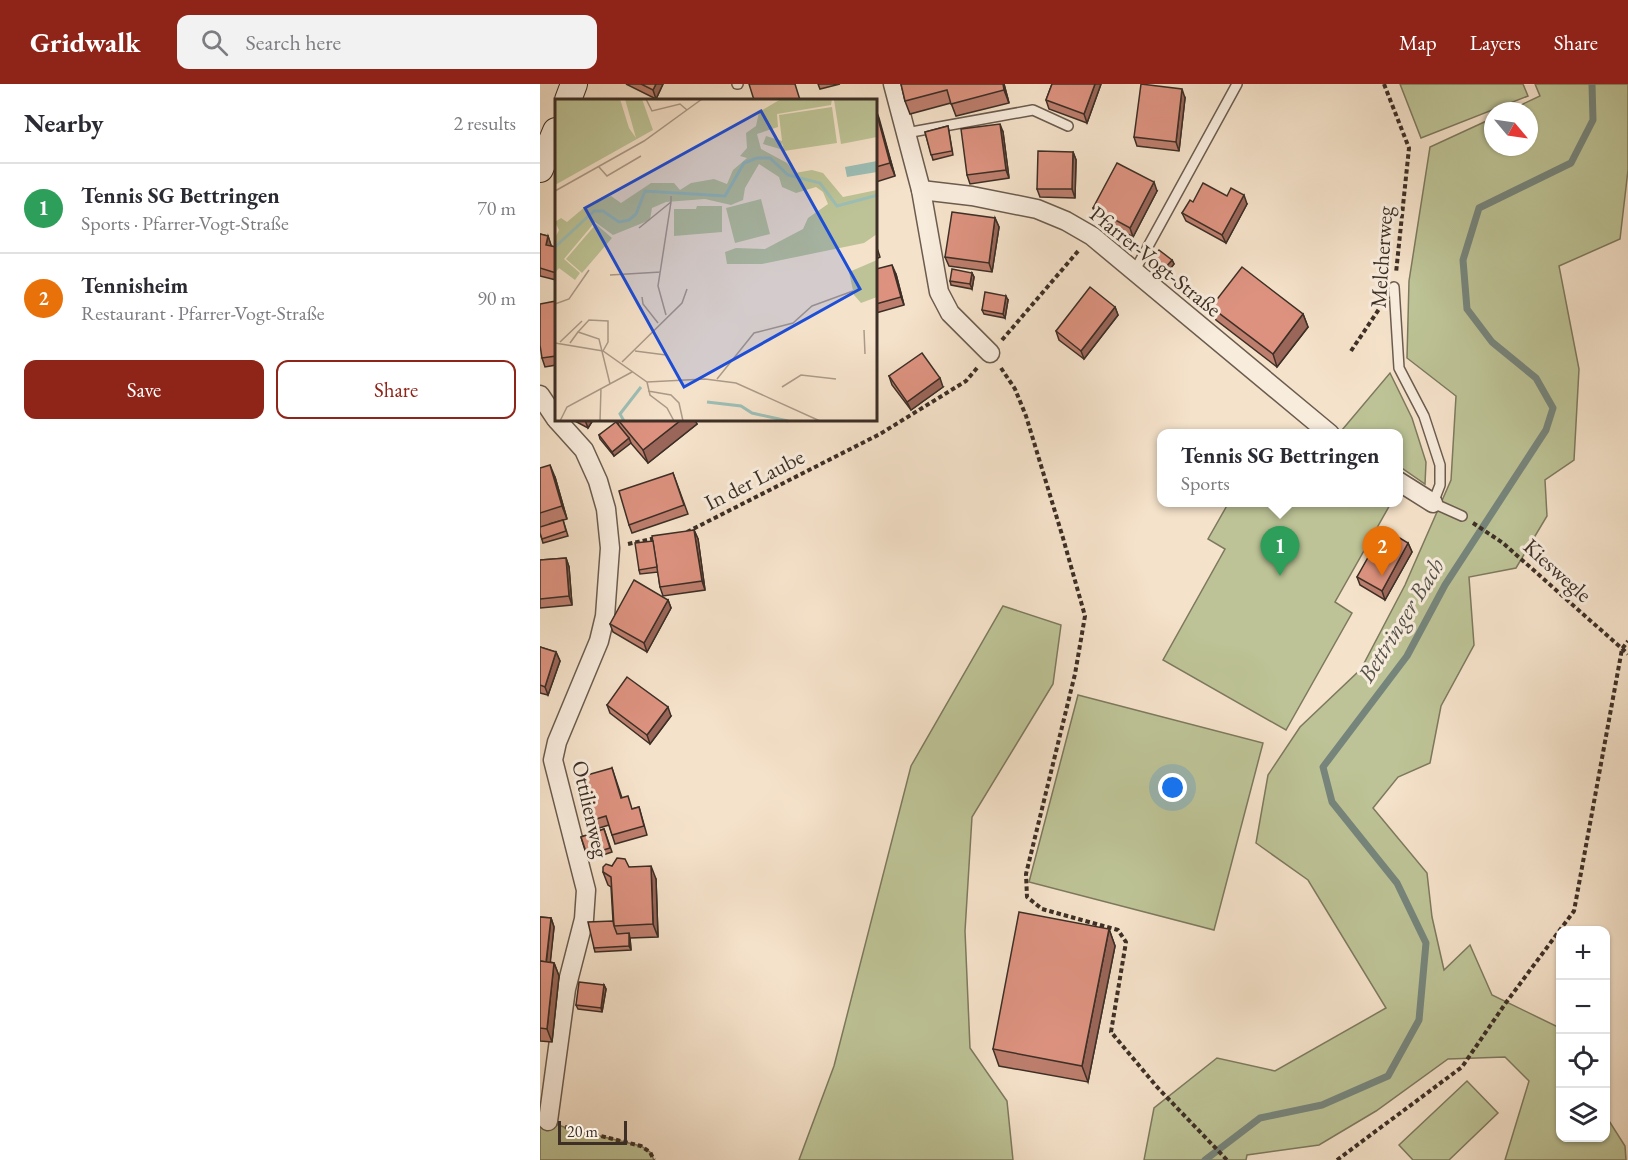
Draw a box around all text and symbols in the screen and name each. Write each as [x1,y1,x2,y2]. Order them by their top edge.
search box [177,15,597,69]
text: Gridwalk [30,24,141,60]
icon: search [198,26,231,59]
text: Search here [246,28,341,57]
text: Map [1399,29,1437,56]
text: Layers [1470,29,1521,56]
text: Share [1554,29,1598,56]
inset map [555,99,878,422]
north arrow [1484,102,1538,156]
text: Nearby [24,106,104,140]
text: 2 results [453,110,516,136]
text: Tennis SG Bettringen [81,181,280,210]
text: 1 [38,195,49,221]
text: 70 m [477,195,516,221]
street label: Pfarrer-Vogt-Straße [1084,199,1228,324]
street label: Melcherweg [1363,205,1400,309]
text: Sports · Pfarrer-Vogt-Straße [81,210,289,236]
text: Tennisheim [81,271,188,300]
text: 2 [38,285,49,311]
text: 90 m [477,285,516,311]
text: Restaurant · Pfarrer-Vogt-Straße [81,300,325,326]
button: Save [24,360,264,419]
button: Share [276,360,516,419]
popup [1157,429,1403,507]
text: Tennis SG Bettringen [1181,441,1379,470]
street label: In der Laube [699,442,809,517]
text: Sports [1181,470,1230,496]
pin: 1 [1260,526,1300,576]
pin: 2 [1362,526,1402,576]
street label: Kieswegle [1517,532,1598,609]
water label: Bettringer Bach [1350,552,1451,688]
street label: Ottilienweg [565,758,616,861]
your location [1158,773,1187,802]
map controls [1556,926,1610,1142]
button: + [1556,926,1610,980]
button: − [1556,980,1610,1034]
button: locate [1556,1034,1610,1088]
button: layers [1556,1088,1610,1142]
scale bar [558,1118,627,1146]
text: 20 m [567,1121,598,1142]

